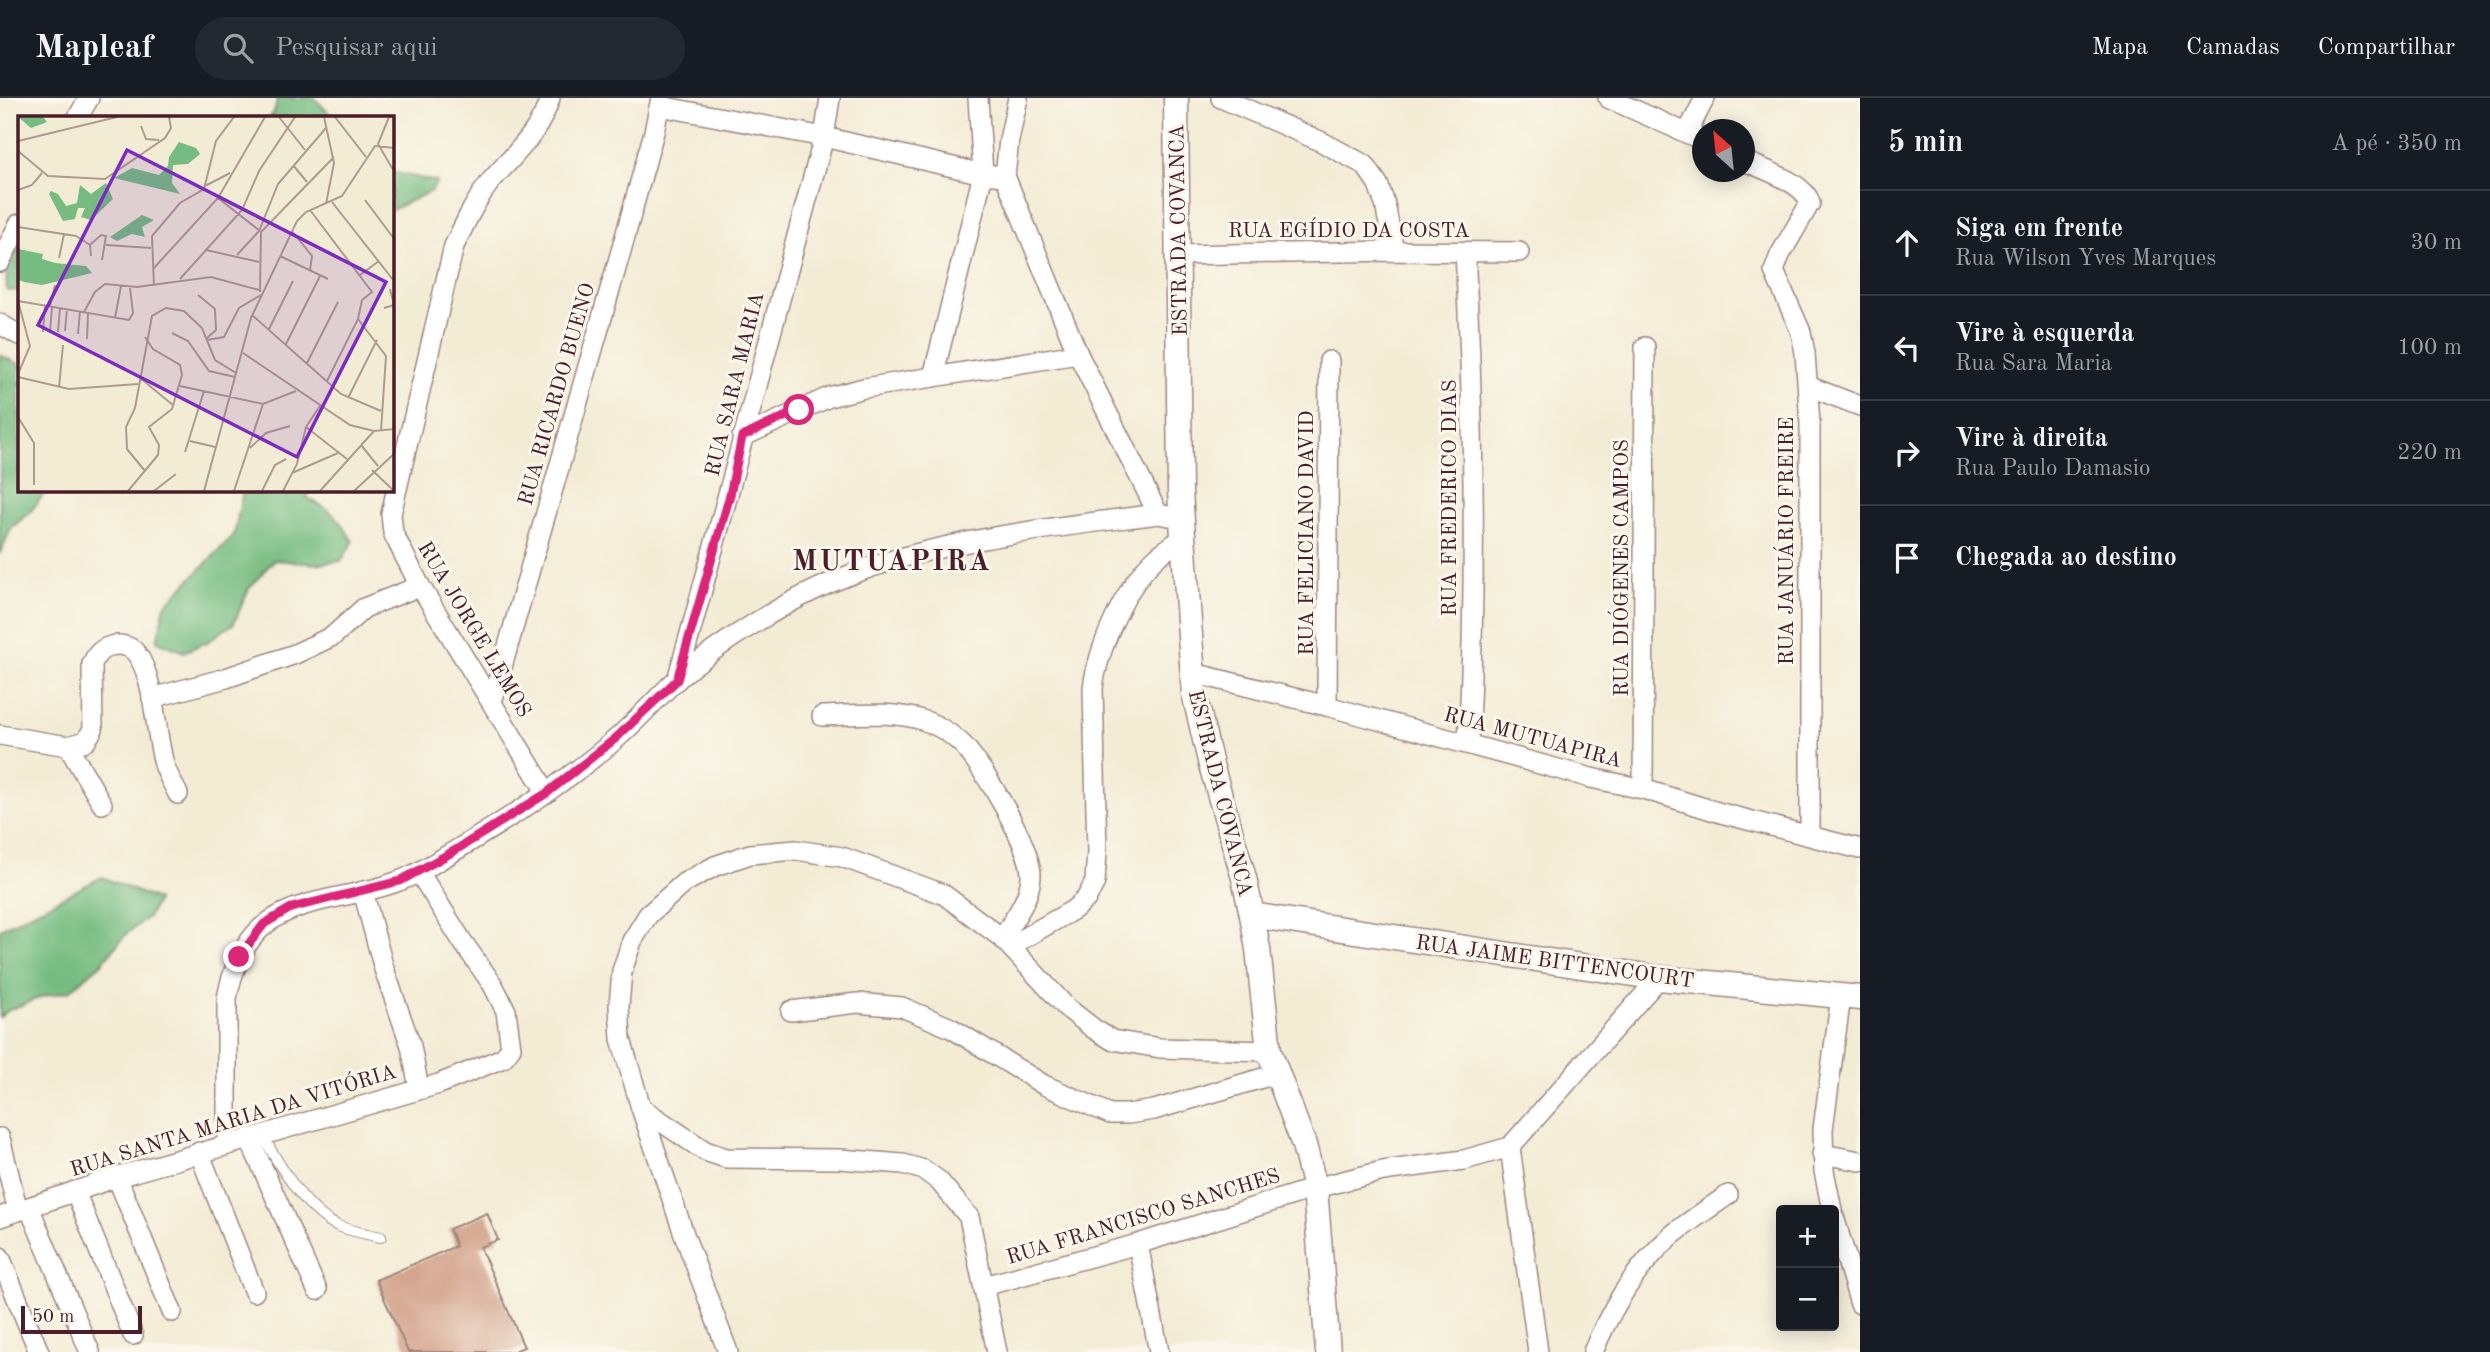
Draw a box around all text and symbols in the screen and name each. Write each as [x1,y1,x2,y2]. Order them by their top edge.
search box [195,17,685,80]
icon: search [219,29,257,67]
text: Mapleaf [35,32,153,65]
text: Pesquisar aqui [275,35,438,61]
text: Mapa [2092,36,2148,60]
text: Camadas [2186,36,2280,60]
text: Compartilhar [2318,36,2455,60]
inset map [18,116,394,492]
north arrow [1692,119,1755,182]
street label: ESTRADA COVANCA [1167,124,1192,336]
text: 5 min [1888,128,1963,158]
text: A pé · 350 m [2331,132,2462,155]
text: Siga em frente [1955,216,2123,242]
street label: RUA EGÍDIO DA COSTA [1228,217,1470,242]
icon: ahead [1888,224,1926,262]
text: 30 m [2411,231,2462,254]
text: Rua Wilson Yves Marques [1955,247,2216,270]
street label: RUA RICARDO BUENO [516,281,599,508]
street label: RUA SARA MARIA [702,290,769,479]
text: Vire à esquerda [1955,321,2135,347]
icon: left [1888,329,1926,367]
text: 100 m [2397,336,2462,359]
text: Rua Sara Maria [1955,352,2112,375]
street label: RUA FREDERICO DIAS [1440,380,1461,616]
route start [783,394,814,425]
street label: RUA FELICIANO DAVID [1297,410,1318,656]
street label: RUA JANUÁRIO FREIRE [1773,417,1798,665]
text: Vire à direita [1955,426,2108,452]
icon: right [1888,434,1926,472]
street label: RUA DIÓGENES CAMPOS [1607,439,1633,697]
text: 220 m [2397,441,2462,464]
text: Rua Paulo Damasio [1955,457,2150,480]
street label: RUA JORGE LEMOS [413,538,534,721]
icon: arrive [1888,539,1926,577]
text: Chegada ao destino [1955,545,2177,571]
district label: MUTUAPIRA [792,549,992,577]
street label: ESTRADA COVANCA [1184,688,1255,899]
street label: RUA MUTUAPIRA [1441,705,1624,772]
street label: RUA JAIME BITTENCOURT [1414,933,1695,992]
route end [223,941,254,972]
street label: RUA SANTA MARIA DA VITÓRIA [66,1057,399,1181]
street label: RUA FRANCISCO SANCHES [1004,1166,1283,1269]
map controls [1776,1205,1839,1331]
button: + [1776,1205,1839,1268]
button: − [1776,1268,1839,1331]
scale bar [21,1303,142,1335]
text: 50 m [32,1308,74,1327]

